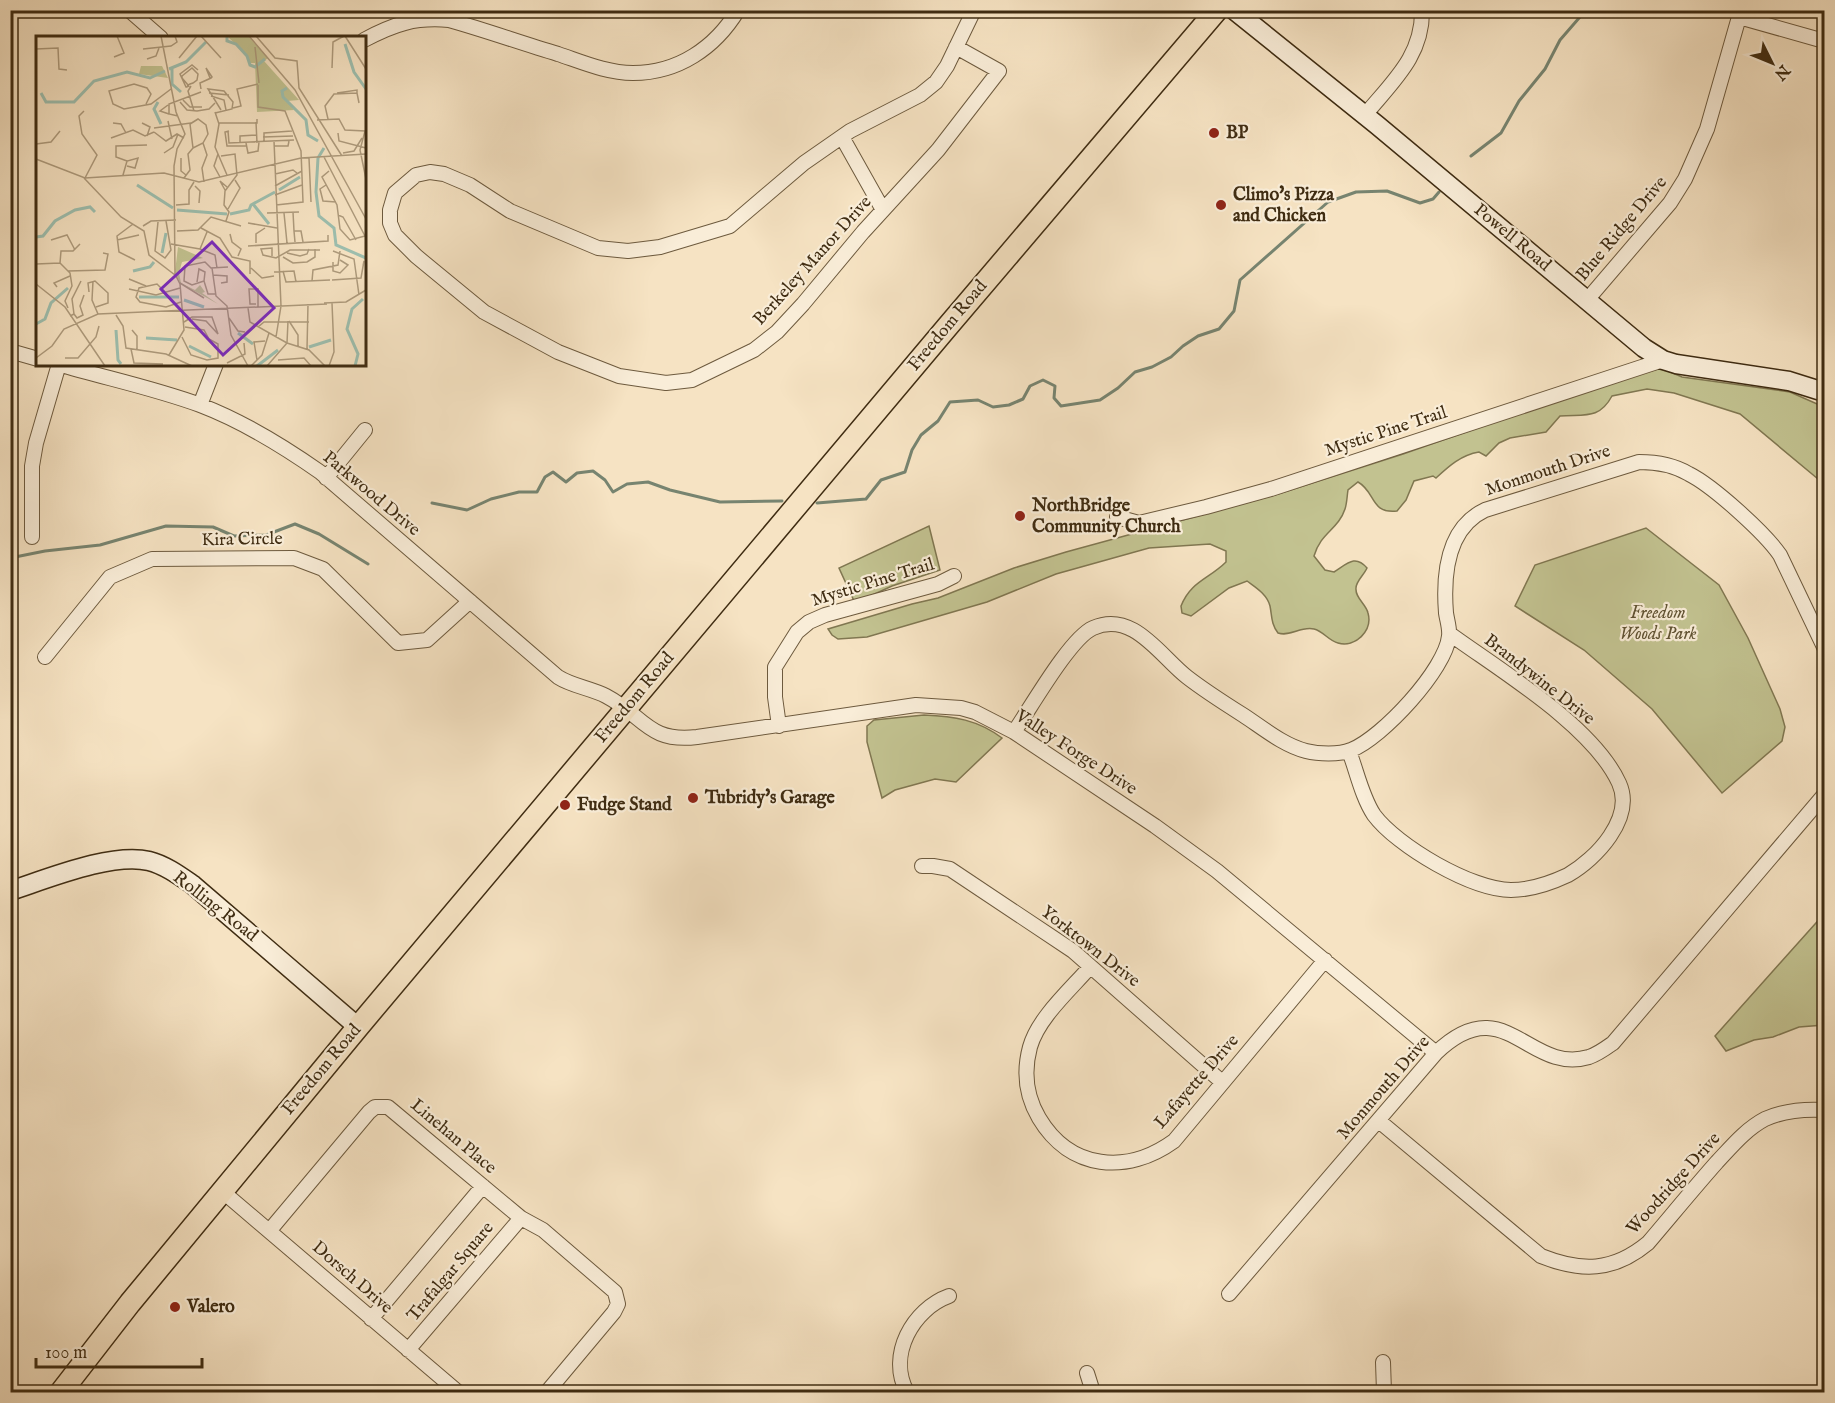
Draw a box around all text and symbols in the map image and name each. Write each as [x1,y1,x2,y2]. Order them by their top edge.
north arrow [1742,33,1802,93]
inset map [36,36,366,366]
text: N [1769,59,1794,84]
place label: BP [1226,122,1249,145]
marker: BP [1207,126,1221,140]
street label: Blue Ridge Drive [1571,172,1673,286]
place label: Climo's Pizza and Chicken [1233,184,1335,228]
street label: Berkeley Manor Drive [749,191,877,331]
marker: Climo's Pizza and Chicken [1214,198,1228,212]
street label: Powell Road [1469,199,1556,277]
street label: Freedom Road [903,275,993,376]
street label: Mystic Pine Trail [1322,401,1450,463]
street label: Monmouth Drive [1482,440,1614,502]
street label: Parkwood Drive [317,446,425,542]
place label: NorthBridge Community Church [1031,495,1181,539]
marker: NorthBridge Community Church [1013,509,1027,523]
street label: Kira Circle [201,528,283,552]
street label: Mystic Pine Trail [809,553,937,613]
park label: Freedom Woods Park [1619,602,1697,646]
street label: Brandywine Drive [1479,630,1599,730]
street label: Freedom Road [590,647,680,748]
street label: Valley Forge Drive [1010,705,1141,801]
place label: Tubridy's Garage [704,787,836,810]
marker: Tubridy's Garage [686,791,700,805]
place label: Fudge Stand [577,794,672,817]
marker: Fudge Stand [558,798,572,812]
street label: Rolling Road [168,867,263,948]
street label: Yorktown Drive [1036,901,1144,993]
street label: Freedom Road [277,1019,367,1120]
street label: Lafayette Drive [1150,1030,1244,1134]
street label: Monmouth Drive [1333,1031,1435,1145]
street label: Linehan Place [405,1094,501,1180]
street label: Woodridge Drive [1622,1128,1726,1240]
street label: Trafalgar Square [402,1217,500,1327]
street label: Dorsch Drive [307,1236,397,1320]
place label: Valero [186,1296,235,1319]
marker: Valero [168,1300,182,1314]
scale bar [36,1331,202,1369]
text: 100 m [45,1342,87,1365]

